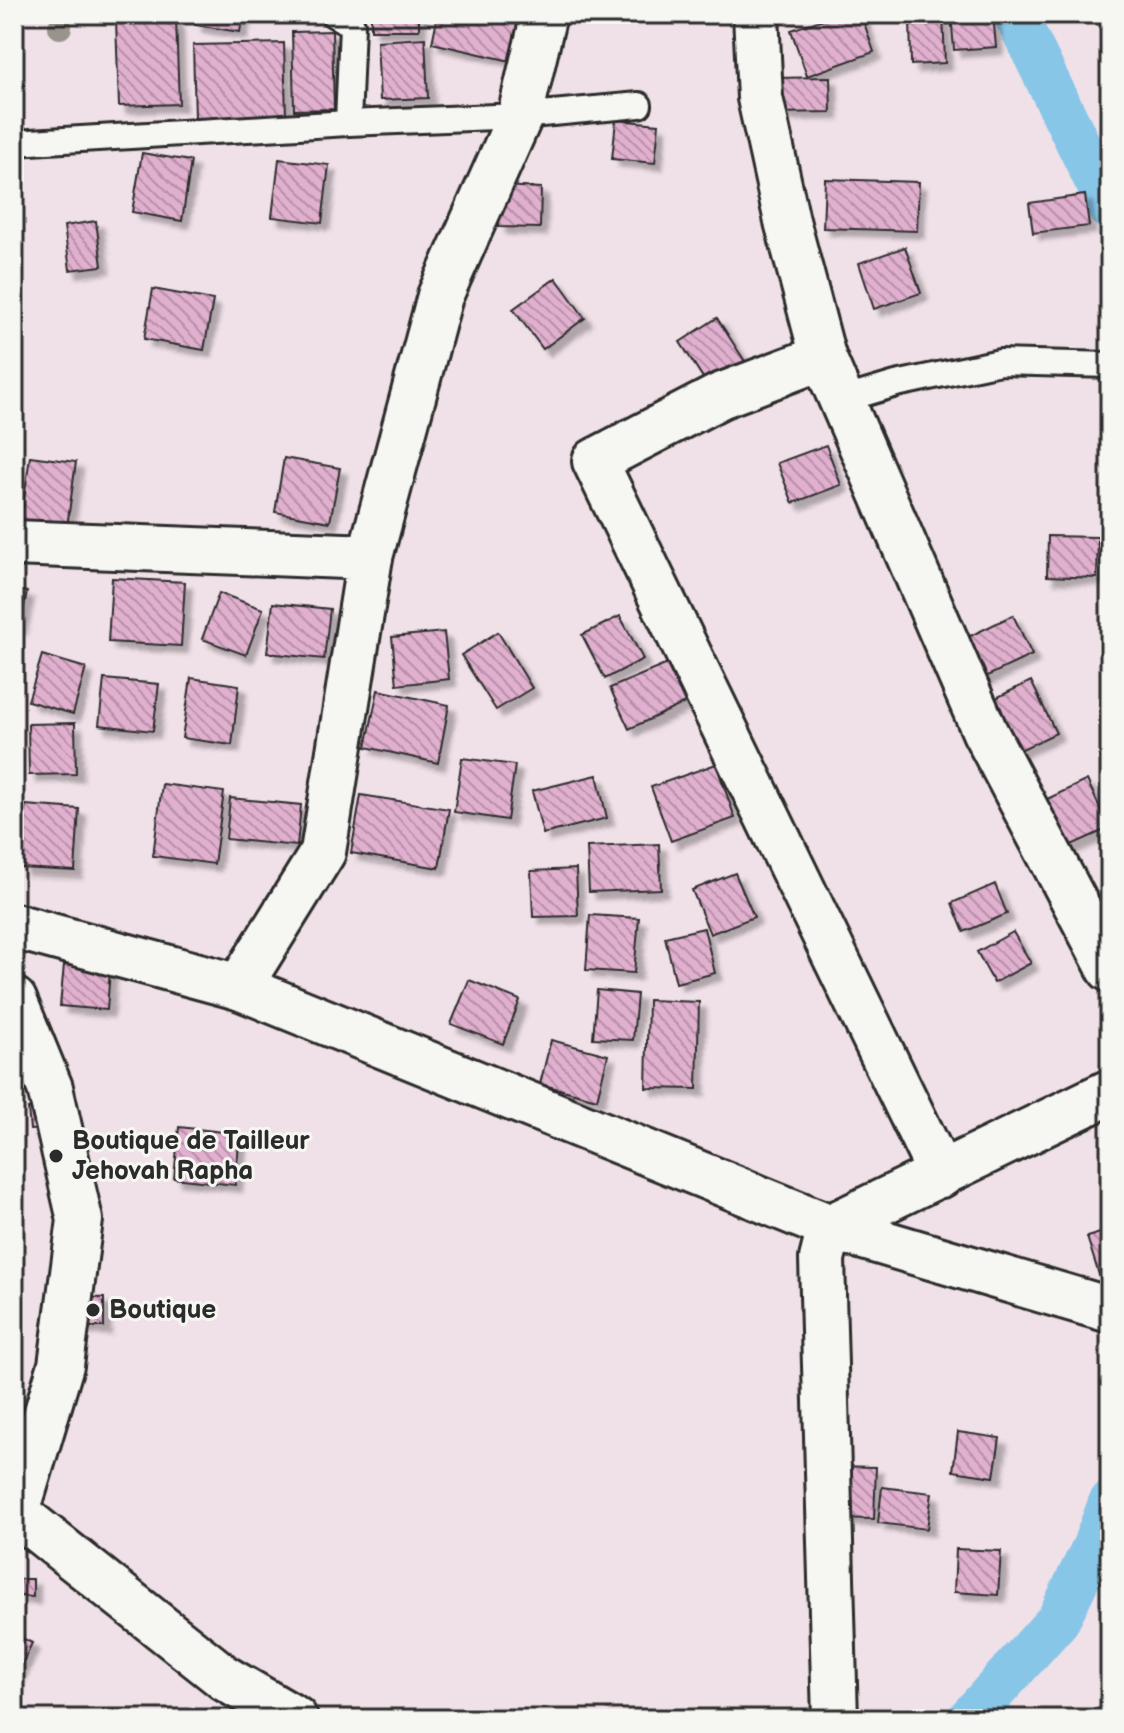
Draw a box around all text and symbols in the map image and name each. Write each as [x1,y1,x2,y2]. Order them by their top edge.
place label: Boutique de Tailleur Jehovah Rapha [72,1126,310,1187]
marker: Boutique de Tailleur Jehovah Rapha [47,1147,65,1165]
place label: Boutique [109,1295,216,1326]
marker: Boutique [84,1301,102,1319]

